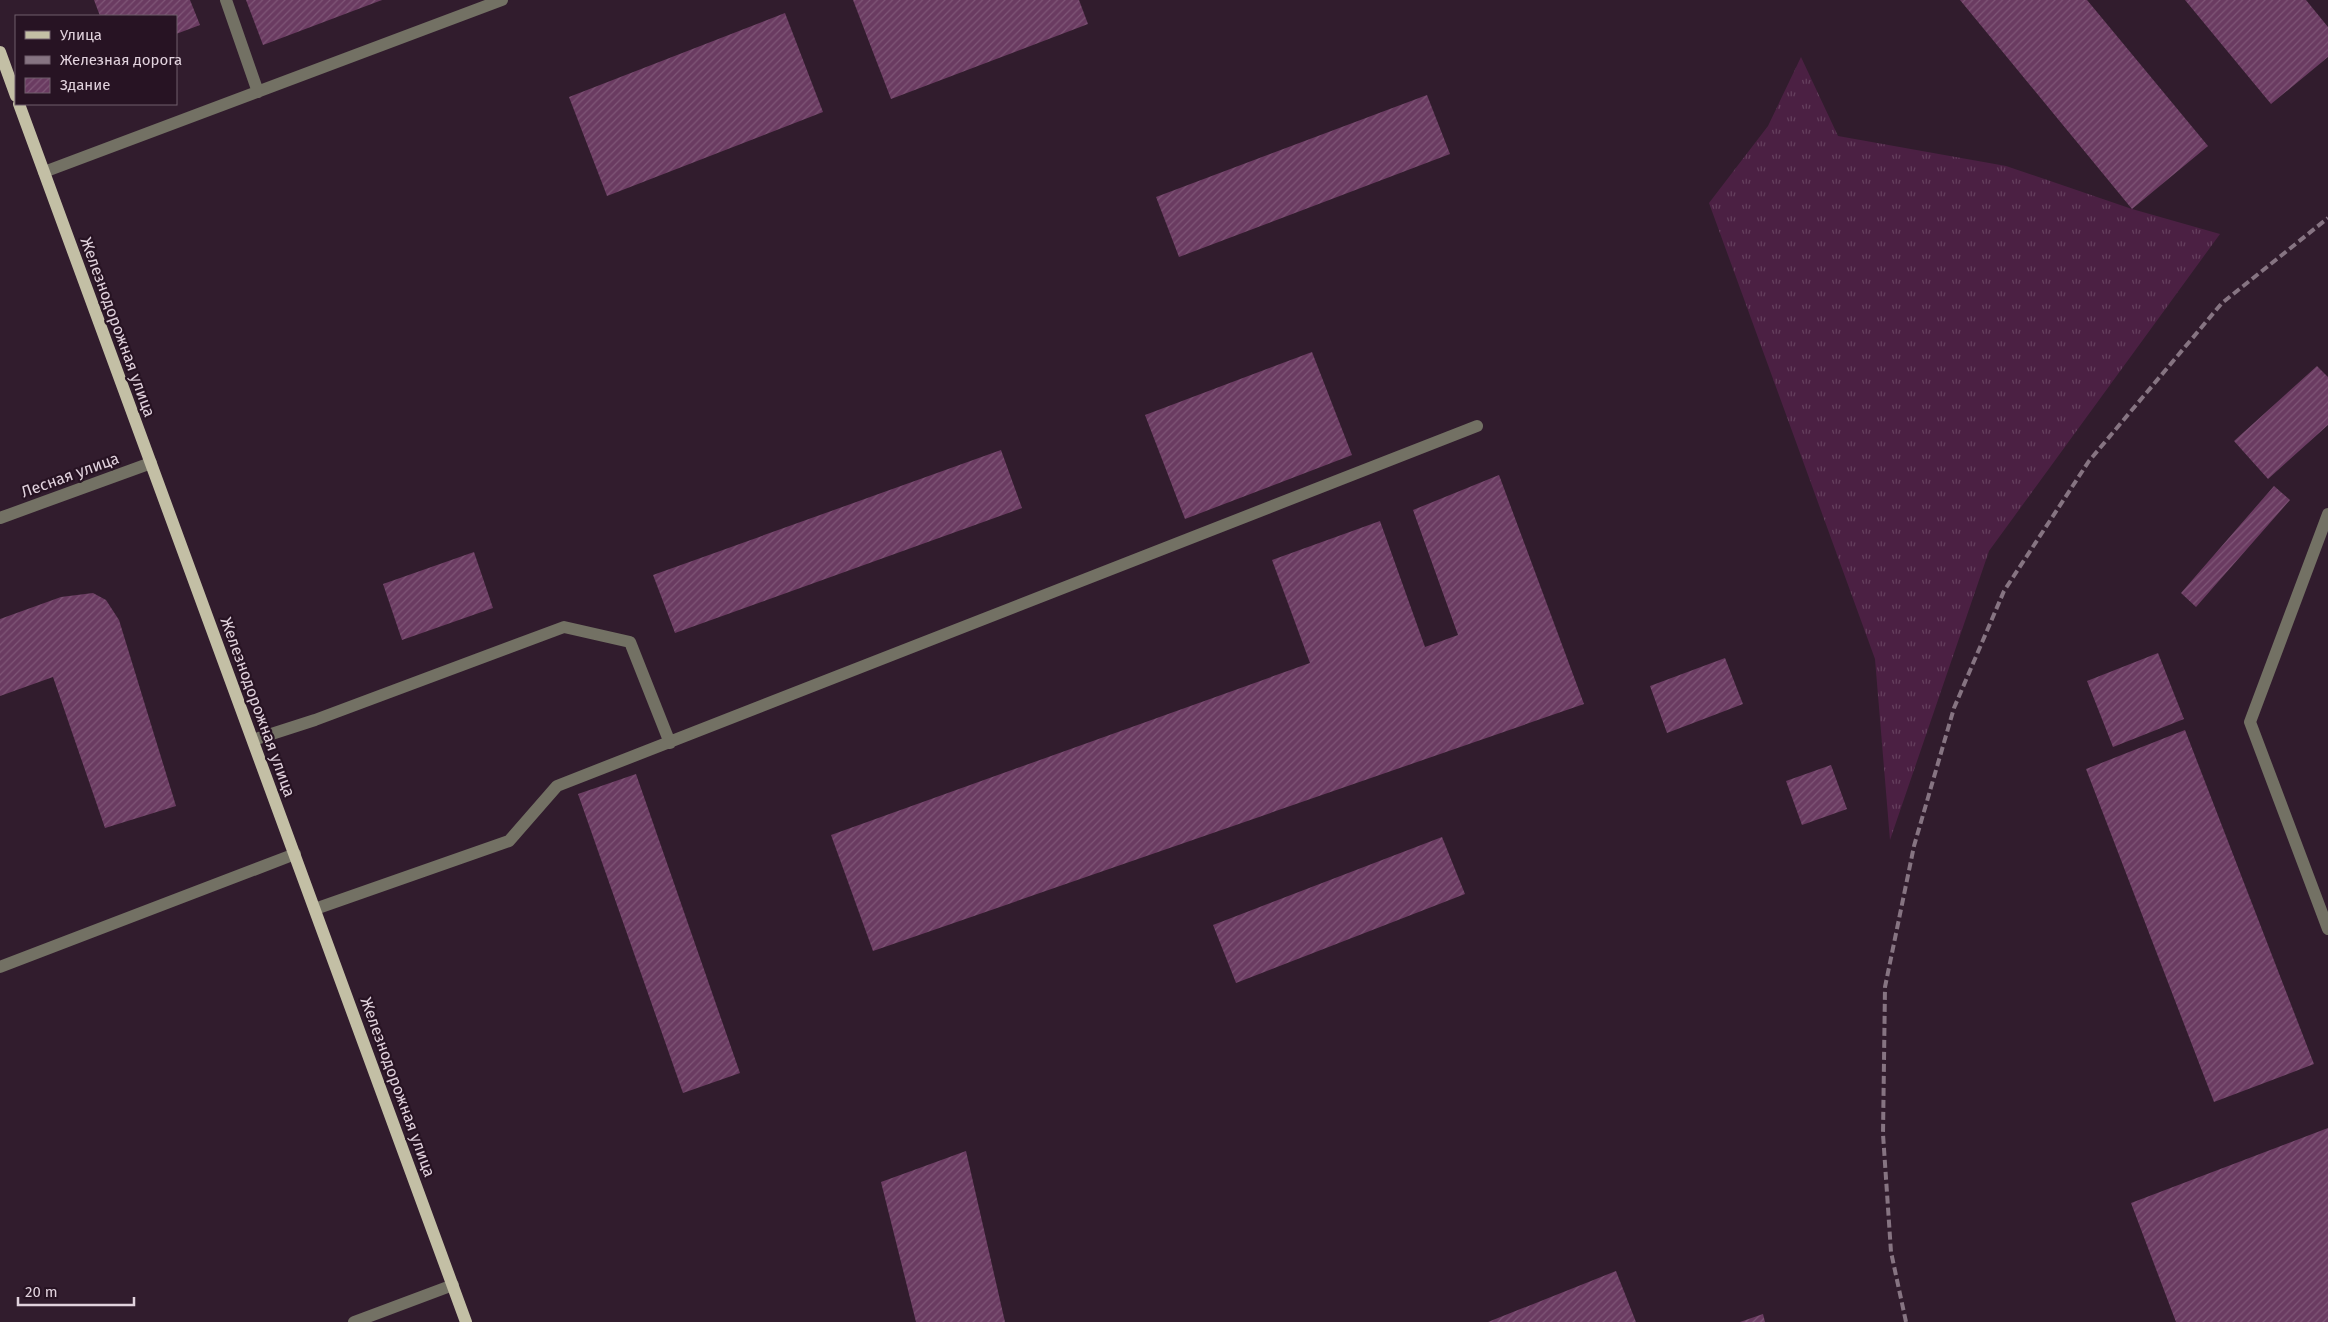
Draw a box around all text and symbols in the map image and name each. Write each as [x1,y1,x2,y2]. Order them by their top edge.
legend [15,15,178,105]
text: Улица [60,26,102,44]
text: Железная дорога [60,51,182,69]
text: Здание [60,76,110,94]
street label: Железнодорожная улица [77,235,159,419]
street label: Лесная улица [18,449,122,501]
street label: Железнодорожная улица [217,615,299,799]
street label: Железнодорожная улица [357,995,439,1179]
scale bar [18,1274,134,1306]
text: 20 m [25,1283,58,1301]

